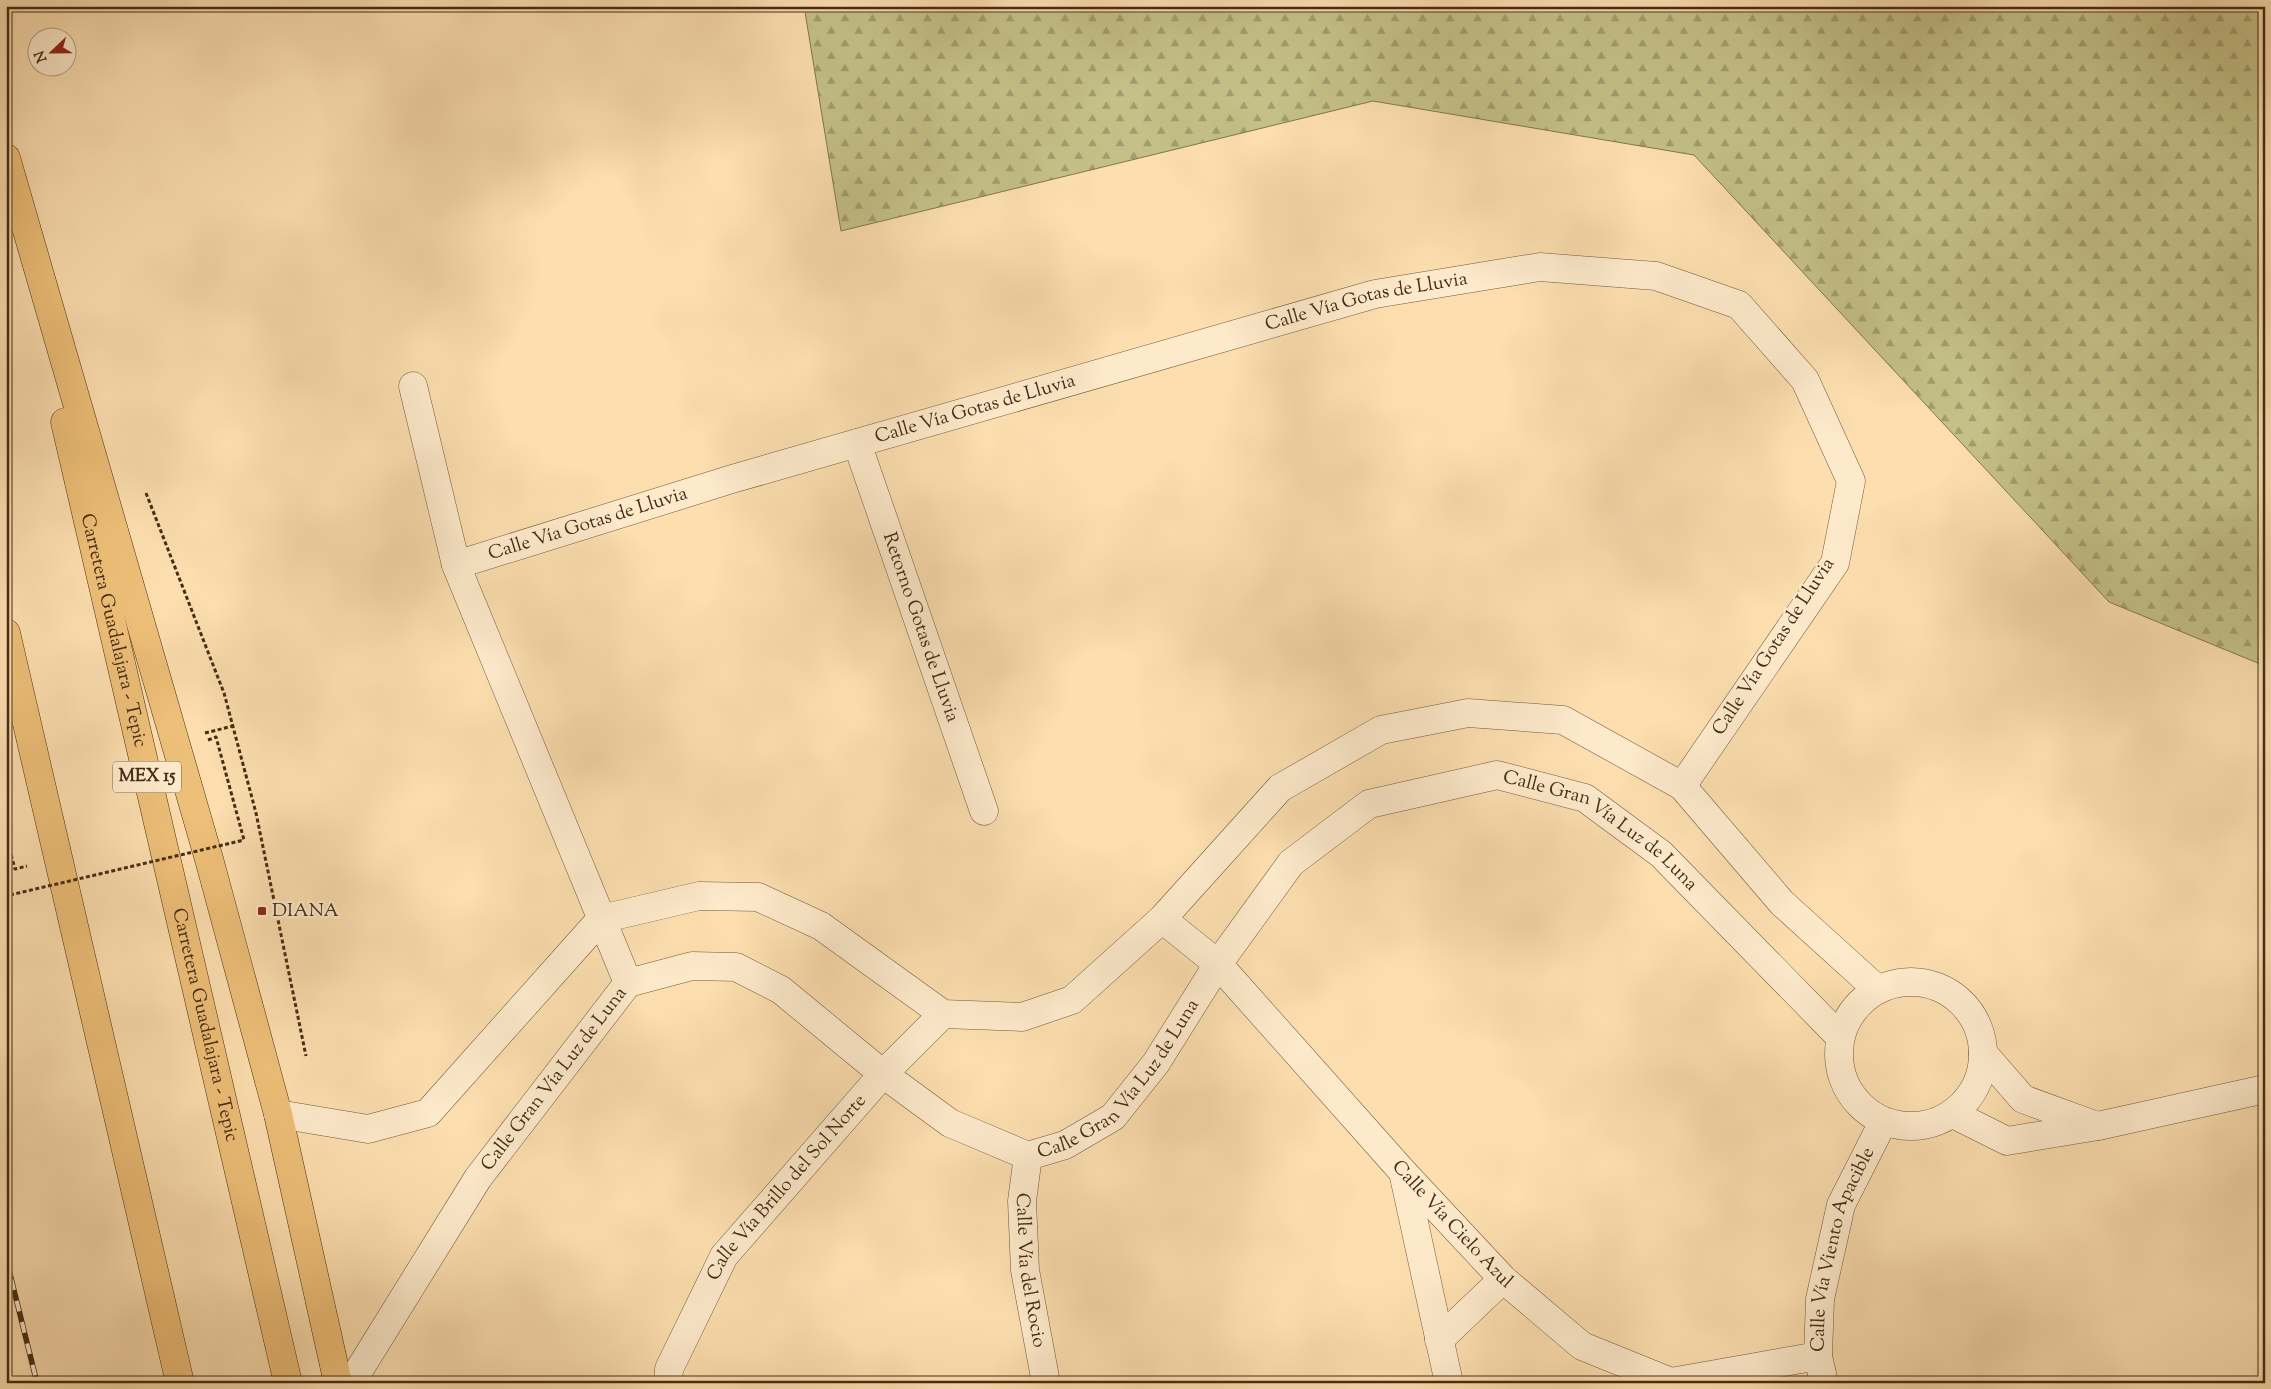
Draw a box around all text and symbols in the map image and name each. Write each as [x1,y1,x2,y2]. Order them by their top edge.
north arrow [28,28,78,78]
text: N [30,47,53,65]
street label: Calle Vía Gotas de Lluvia [1262,266,1470,338]
street label: Calle Vía Gotas de Lluvia [872,367,1079,451]
street label: Calle Vía Gotas de Lluvia [485,480,691,568]
street label: Carretera Guadalajara - Tepic [73,511,154,751]
street label: Retorno Gotas de Lluvia [875,529,966,726]
street label: Calle Vía Gotas de Lluvia [1706,553,1842,741]
road number: MEX 15 [113,762,181,792]
street label: Calle Gran Vía Luz de Luna [1500,764,1704,897]
place label: DIANA [272,898,340,925]
street label: Carretera Guadalajara - Tepic [165,905,245,1145]
marker: DIANA [256,905,268,917]
street label: Calle Gran Vía Luz de Luna [475,981,634,1177]
street label: Calle Gran Vía Luz de Luna [1034,994,1206,1166]
street label: Calle Vía Brillo del Sol Norte [700,1088,873,1285]
street label: Calle Vía Viento Apacible [1805,1142,1882,1352]
street label: Calle Vía Cielo Azul [1385,1154,1519,1295]
street label: Calle Vía del Rocio [1008,1191,1053,1350]

